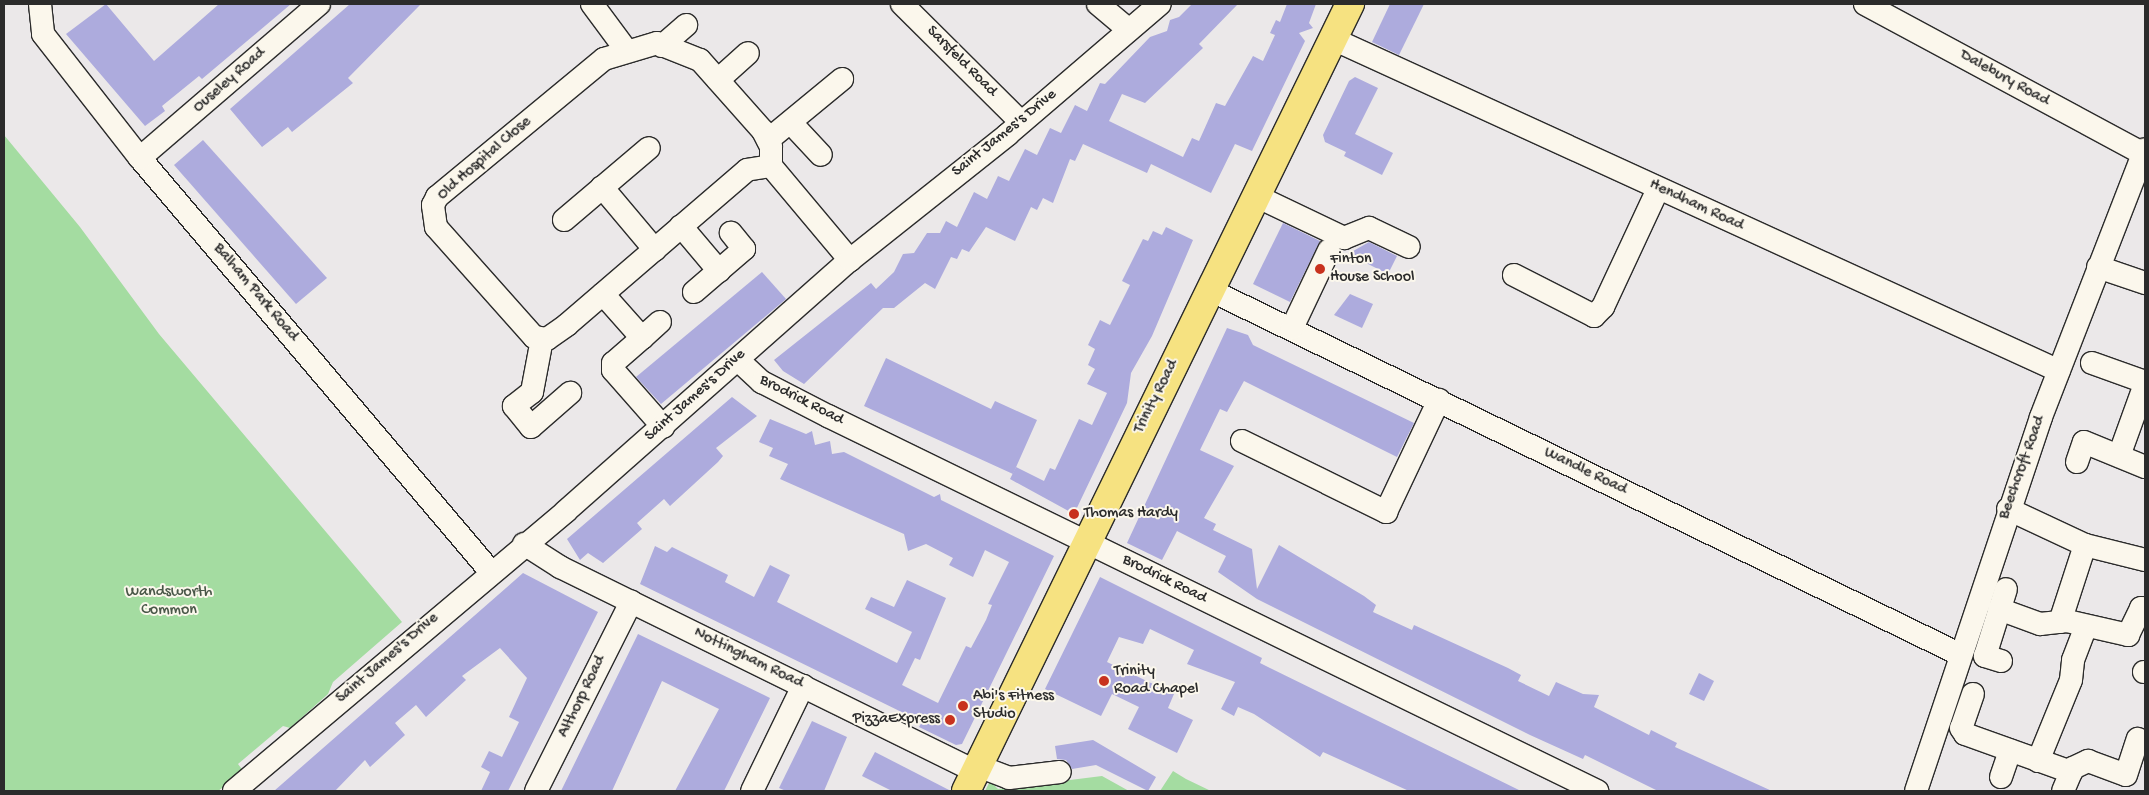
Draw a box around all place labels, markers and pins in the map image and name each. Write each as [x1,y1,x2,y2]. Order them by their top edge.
place label: Finton House School [1330,250,1414,288]
marker: Finton House School [1314,263,1326,275]
place label: Thomas Hardy [1084,504,1178,524]
marker: Thomas Hardy [1068,508,1080,520]
place label: Trinity Road Chapel [1114,662,1199,700]
marker: Trinity Road Chapel [1098,675,1110,687]
place label: Abi's Fitness Studio [973,687,1054,725]
marker: Abi's Fitness Studio [957,700,969,712]
place label: PizzaExpress [853,710,940,730]
marker: PizzaExpress [944,714,956,726]

